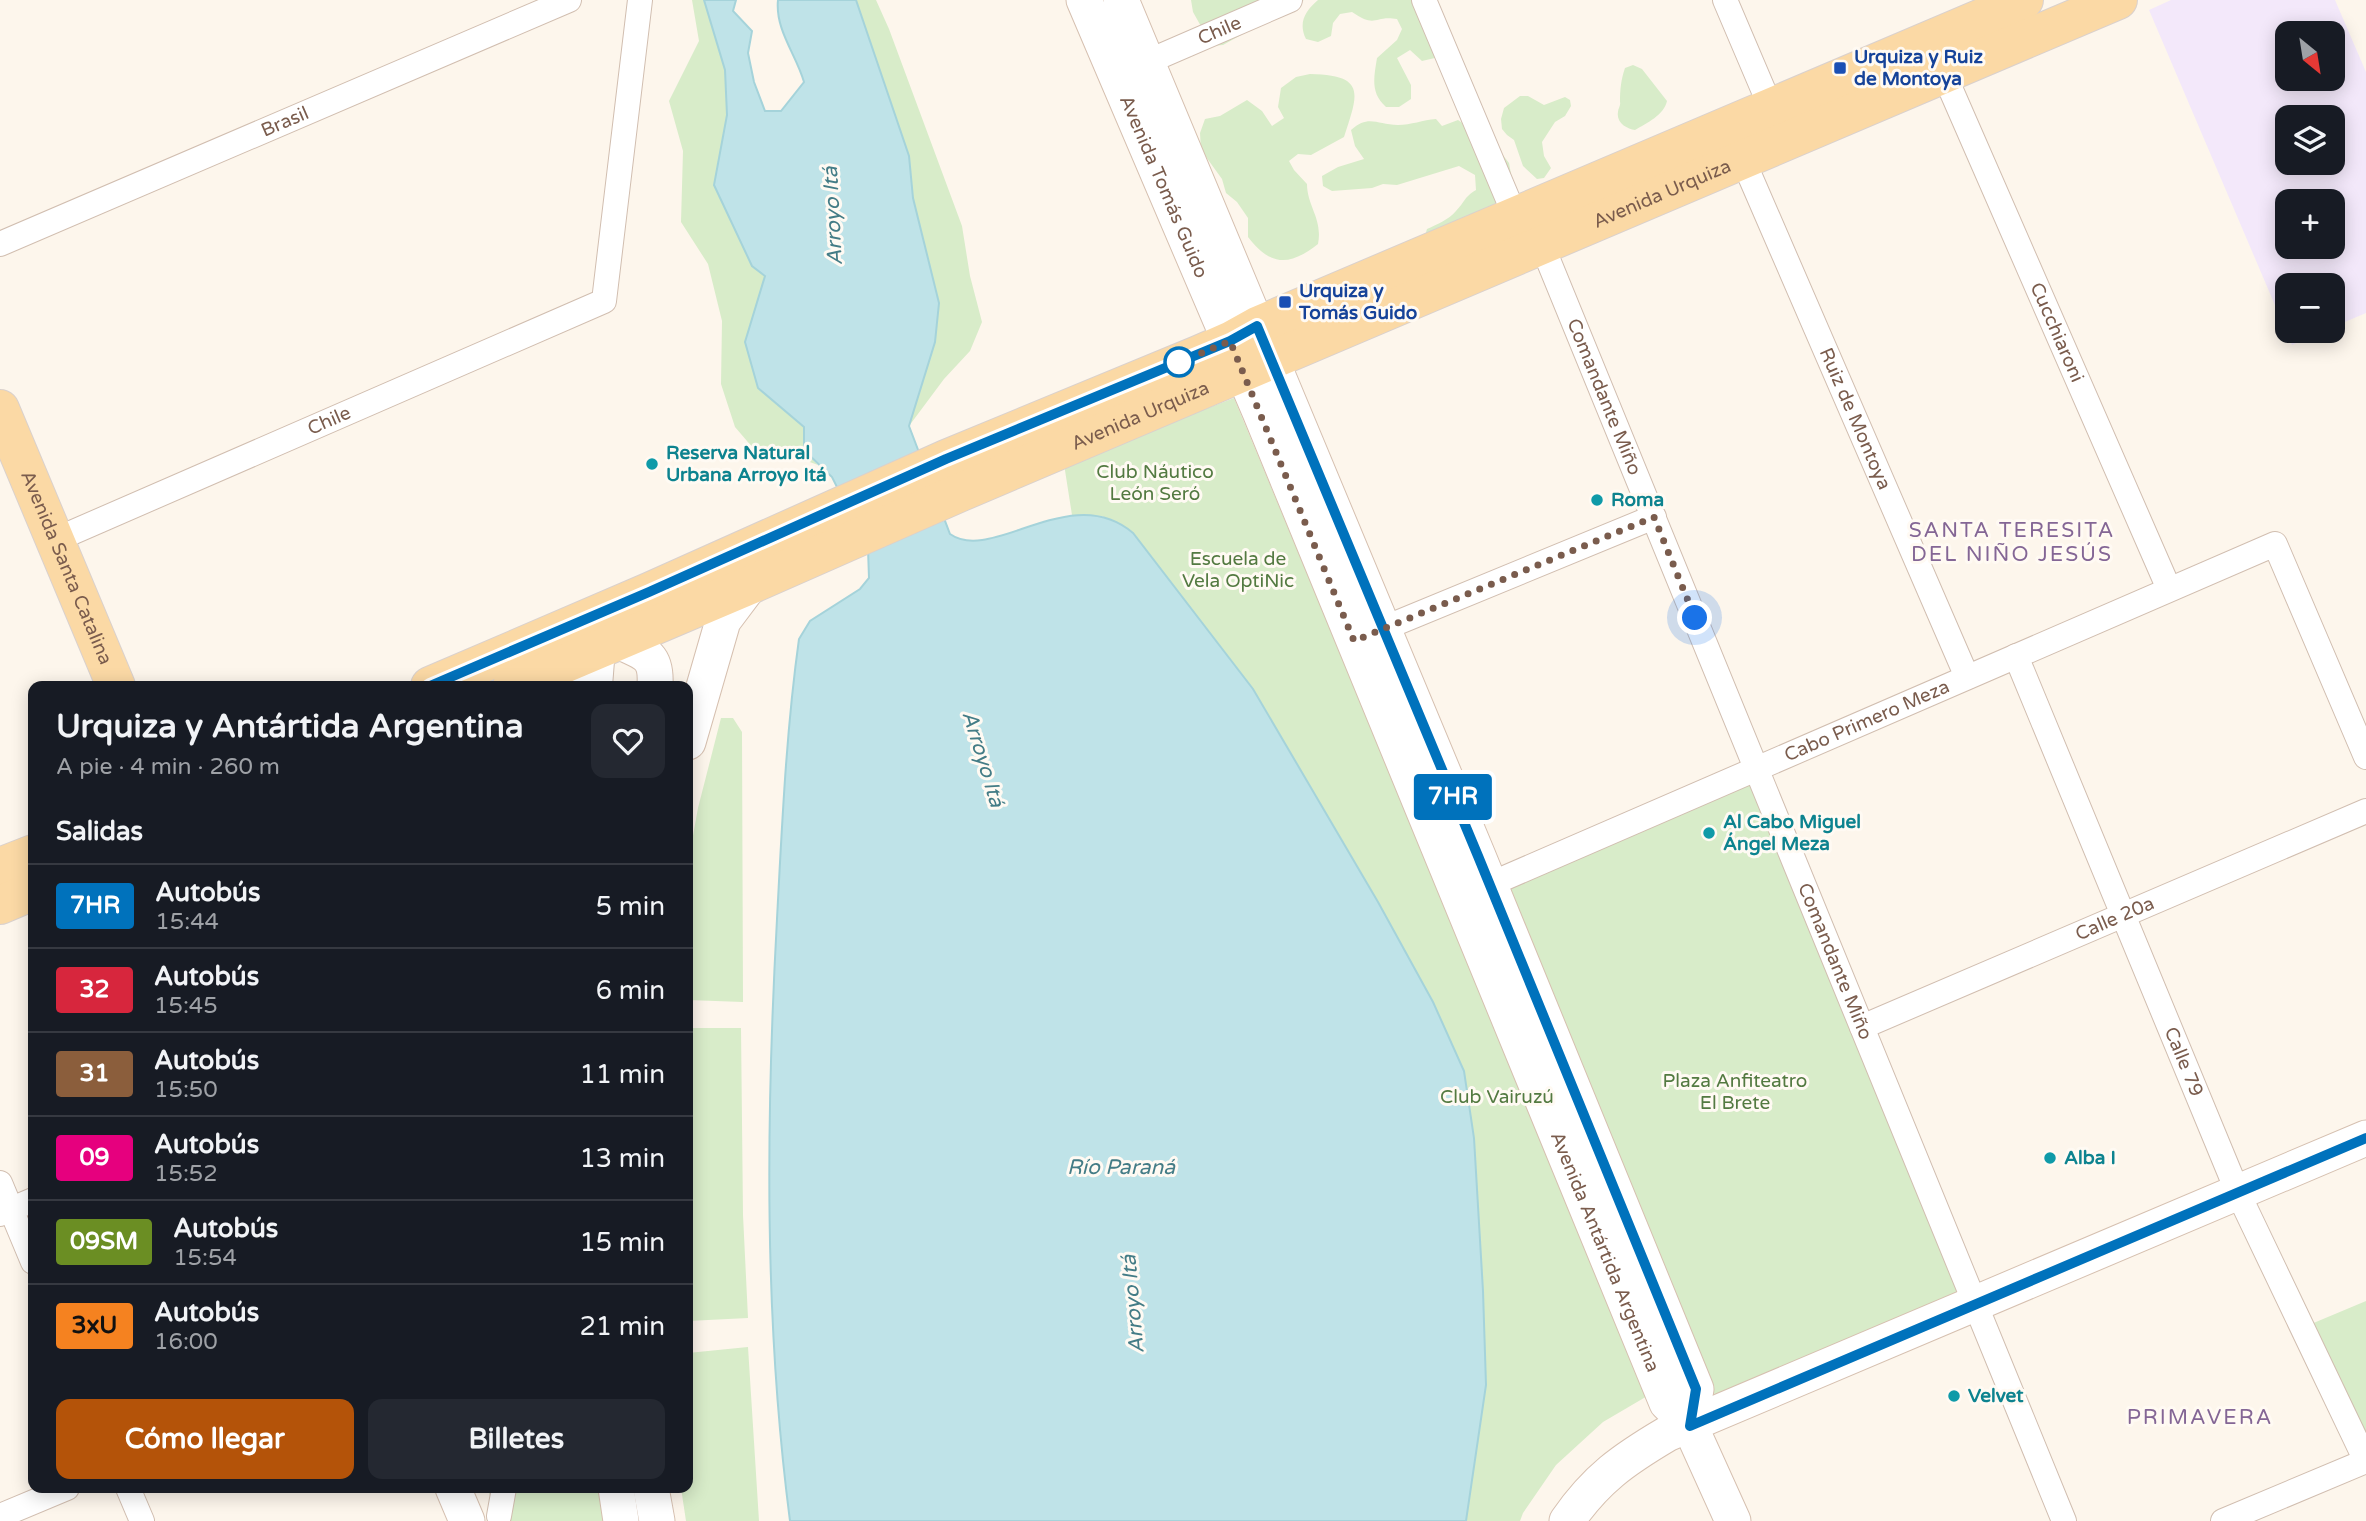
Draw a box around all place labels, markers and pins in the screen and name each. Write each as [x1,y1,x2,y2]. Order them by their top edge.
place label: Urquiza y Ruiz de Montoya [1854,46,1983,91]
marker: Urquiza y Ruiz de Montoya [1832,60,1848,76]
place label: Urquiza y Tomás Guido [1298,280,1417,324]
marker: Urquiza y Tomás Guido [1277,294,1293,310]
unlabelled marker [1164,347,1194,377]
place label: Reserva Natural Urbana Arroyo Itá [666,442,827,487]
marker: Reserva Natural Urbana Arroyo Itá [644,456,660,472]
place label: Roma [1611,489,1664,511]
marker: Roma [1589,492,1605,508]
place label: Al Cabo Miguel Ángel Meza [1723,811,1861,856]
marker: Al Cabo Miguel Ángel Meza [1701,825,1717,841]
place label: Alba I [2064,1147,2116,1169]
marker: Alba I [2042,1150,2058,1166]
place label: Velvet [1968,1385,2024,1407]
marker: Velvet [1946,1388,1962,1404]

